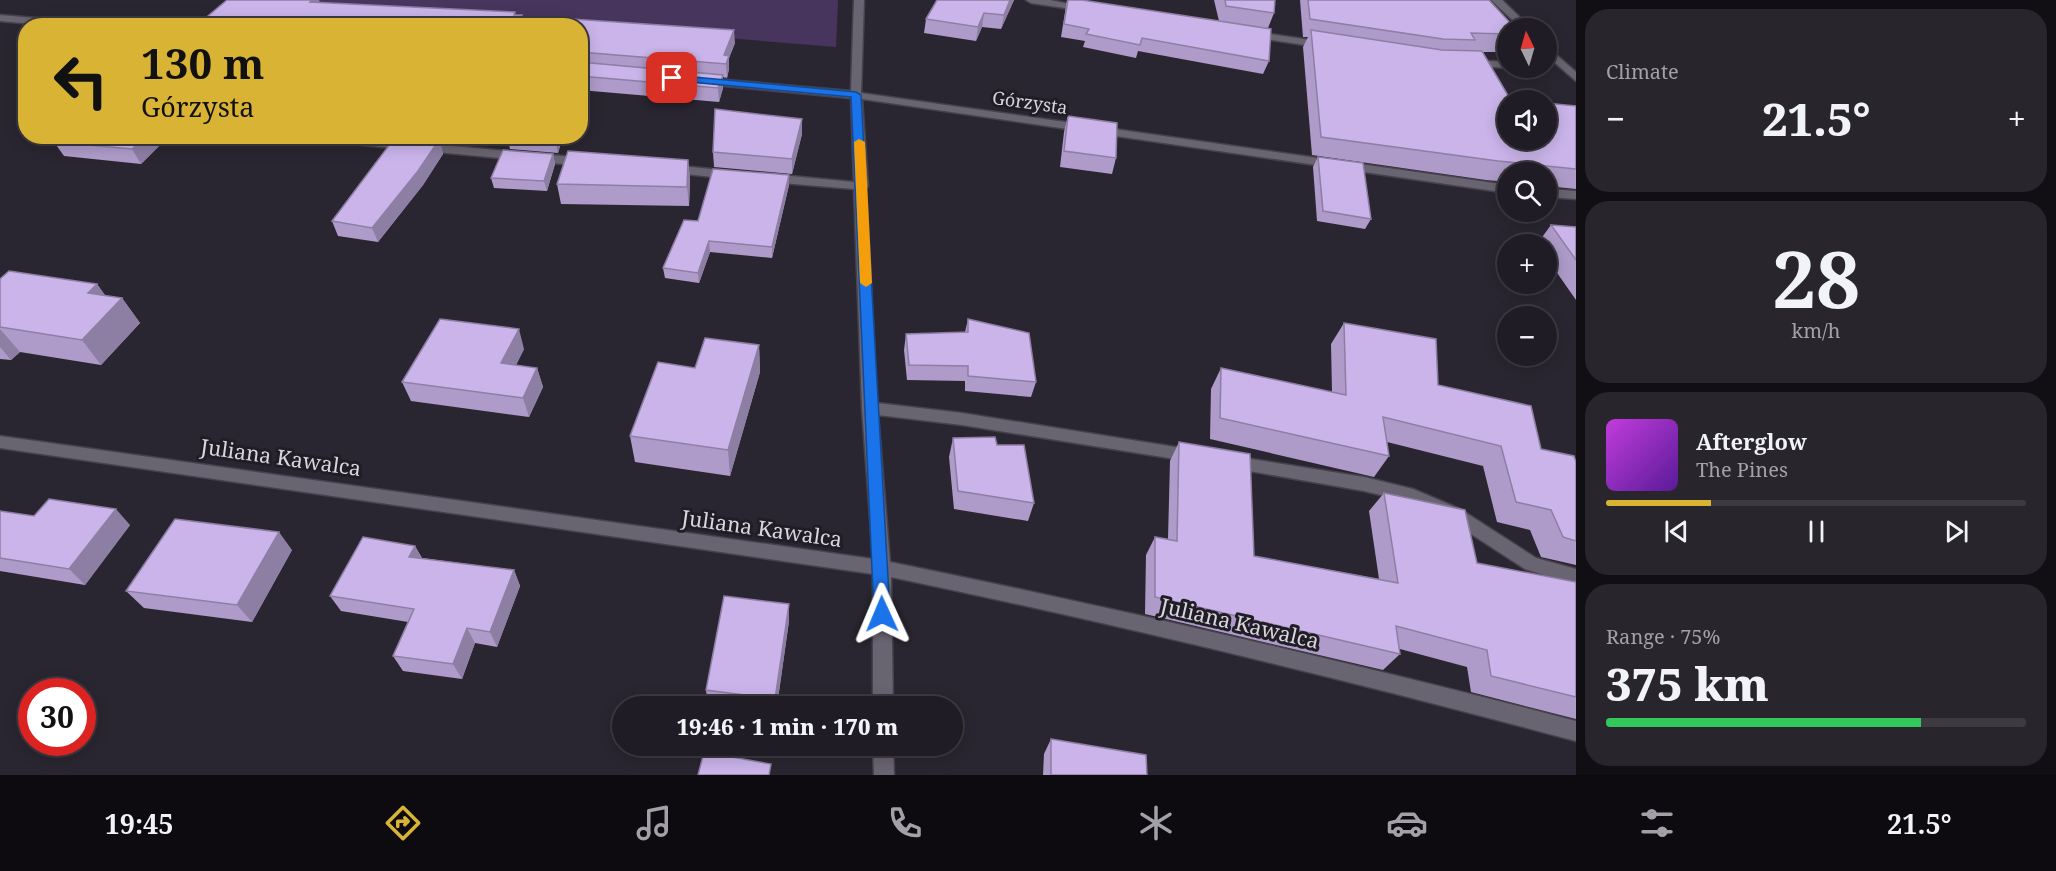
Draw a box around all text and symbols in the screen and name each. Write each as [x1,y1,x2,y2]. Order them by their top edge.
north arrow [1497,18,1557,78]
map controls [1497,18,1557,366]
text: 130 m [141,34,265,91]
icon: left [42,42,120,120]
pin [646,52,697,103]
text: Climate [1606,58,1679,85]
icon: arrive [655,61,688,94]
street label: Górzysta [991,85,1069,119]
text: Górzysta [141,88,255,125]
text: 21.5° [1762,88,1871,149]
button: sound [1497,90,1557,150]
text: − [1606,96,1625,141]
text: + [2008,96,2026,141]
button: search [1497,162,1557,222]
text: 28 [1772,225,1860,331]
button: + [1497,234,1557,294]
button: − [1497,306,1557,366]
text: km/h [1791,317,1841,344]
text: Afterglow [1696,426,1807,456]
street label: Juliana Kawalca [198,432,363,482]
text: The Pines [1696,456,1788,483]
street label: Juliana Kawalca [679,503,844,553]
icon: previous [1660,515,1693,548]
icon: pause [1800,515,1833,548]
icon: next [1940,515,1973,548]
position arrow [850,582,914,646]
street label: Juliana Kawalca [1157,591,1322,655]
text: Range · 75% [1606,623,1720,650]
text: 375 km [1606,653,1769,714]
speed limit sign: 30 [18,678,96,756]
text: 19:46 · 1 min · 170 m [677,711,898,741]
icon: directions [382,802,424,844]
icon: music [633,802,675,844]
icon: phone [884,802,926,844]
icon: climate [1135,802,1177,844]
icon: car [1386,802,1428,844]
icon: filters [1636,802,1678,844]
text: 19:45 [104,805,174,842]
text: 21.5° [1887,805,1952,842]

